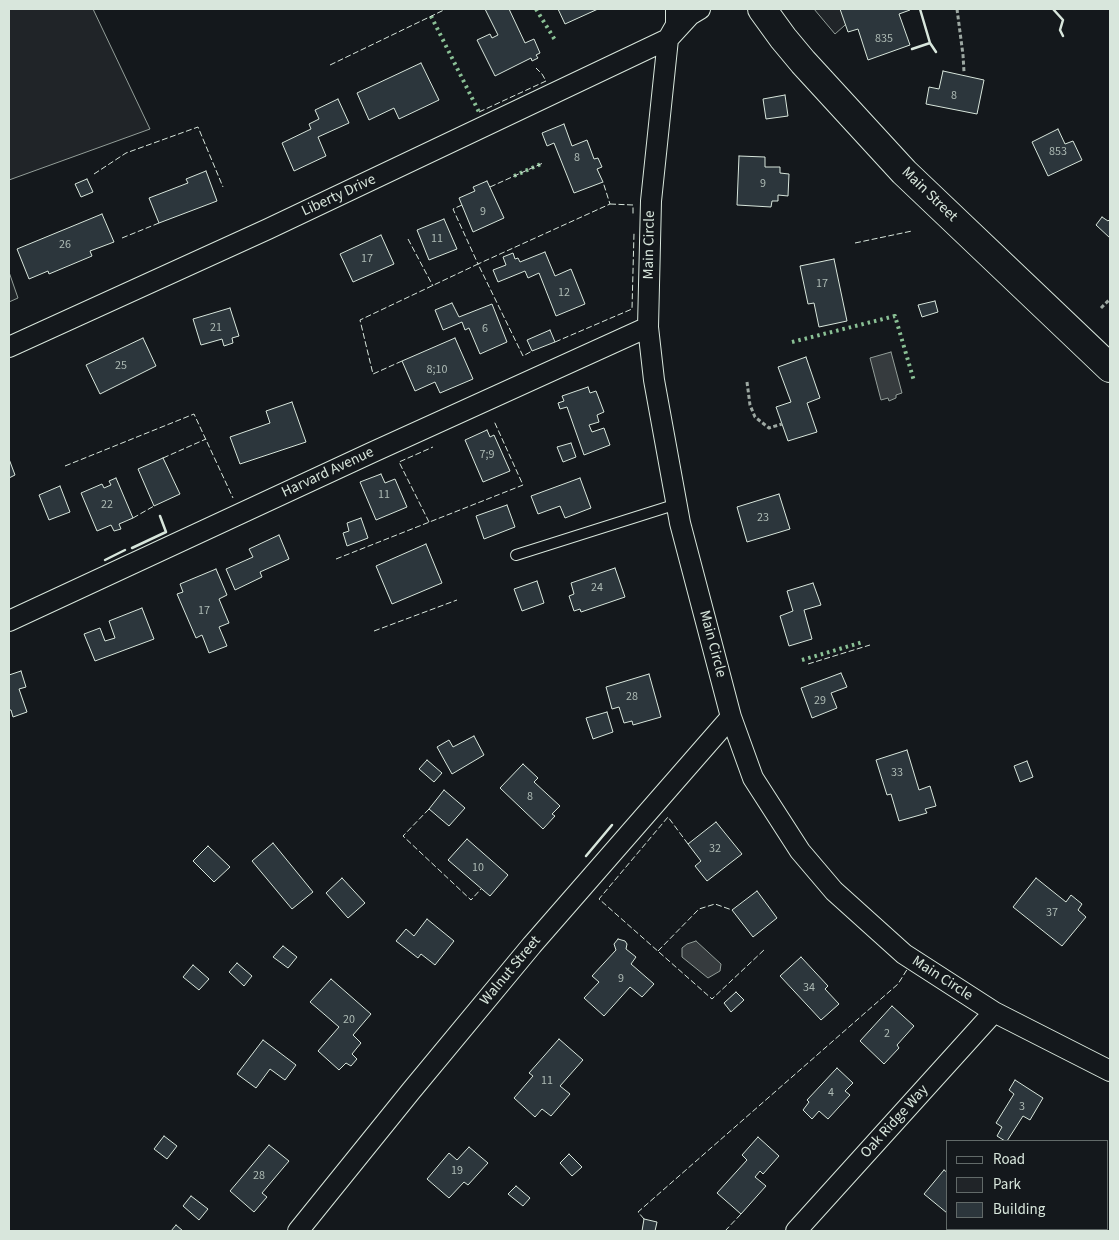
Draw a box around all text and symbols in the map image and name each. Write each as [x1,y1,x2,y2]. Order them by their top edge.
house number: 835 [875,32,893,46]
house number: 8 [951,89,957,103]
house number: 853 [1049,145,1067,159]
house number: 8 [574,151,580,165]
street label: Main Street [897,164,961,226]
street label: Liberty Drive [299,171,379,221]
house number: 9 [760,177,766,191]
house number: 9 [480,205,486,219]
street label: Main Circle [640,210,660,280]
house number: 11 [431,232,443,246]
house number: 26 [59,238,71,252]
house number: 17 [361,252,373,266]
house number: 17 [816,277,828,291]
house number: 12 [558,286,570,300]
house number: 21 [210,321,222,335]
house number: 6 [482,322,488,336]
house number: 25 [115,359,127,373]
house number: 8;10 [427,363,447,377]
street label: Harvard Avenue [279,444,377,502]
house number: 7;9 [480,448,494,462]
house number: 11 [378,488,390,502]
house number: 22 [101,498,113,512]
house number: 23 [757,511,769,525]
house number: 24 [591,581,603,595]
house number: 17 [198,604,210,618]
street label: Main Circle [694,608,730,680]
house number: 28 [626,690,638,704]
house number: 29 [814,694,826,708]
house number: 33 [891,766,903,780]
house number: 8 [527,790,533,804]
house number: 32 [709,842,721,856]
house number: 10 [472,861,484,875]
house number: 37 [1046,906,1058,920]
street label: Walnut Street [477,933,545,1009]
street label: Main Circle [908,953,976,1005]
house number: 9 [618,972,624,986]
house number: 34 [803,981,815,995]
house number: 20 [343,1013,355,1027]
house number: 2 [884,1027,890,1041]
house number: 11 [541,1074,553,1088]
street label: Oak Ridge Way [857,1082,933,1162]
house number: 4 [828,1086,834,1100]
house number: 3 [1019,1100,1025,1114]
legend [946,1140,1109,1230]
text: Road [993,1149,1025,1170]
house number: 19 [451,1164,463,1178]
house number: 28 [253,1169,265,1183]
text: Park [993,1174,1021,1195]
text: Building [993,1199,1045,1220]

